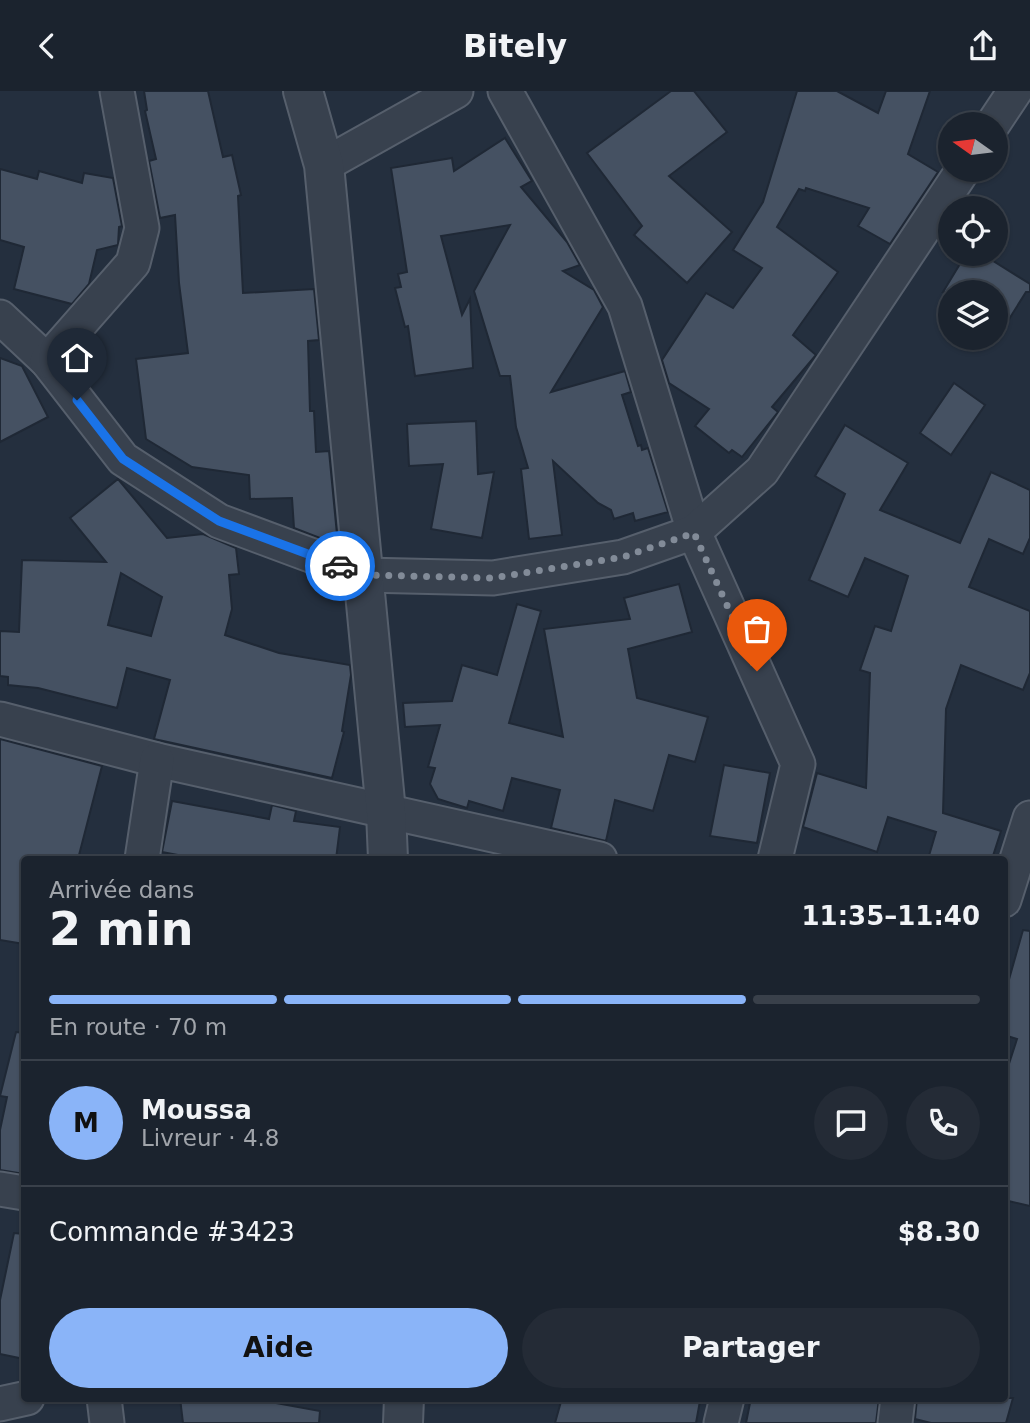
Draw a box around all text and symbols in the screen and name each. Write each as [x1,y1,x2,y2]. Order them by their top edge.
icon: back [28,27,66,65]
text: Bitely [463,27,567,65]
icon: share [964,27,1002,65]
north arrow [938,112,1008,182]
map controls [938,112,1008,350]
button: locate [938,196,1008,266]
button: layers [938,280,1008,350]
pin [47,328,107,400]
icon: home [58,339,96,377]
courier [305,531,375,601]
icon: car [321,547,359,585]
pin [727,599,787,671]
icon: bag [738,610,776,648]
text: Arrivée dans [49,877,194,903]
text: 11:35–11:40 [801,901,980,931]
text: 2 min [49,902,193,956]
text: En route · 70 m [49,1014,227,1040]
button: chat [814,1086,888,1160]
button: phone [906,1086,980,1160]
text: Moussa [141,1095,252,1125]
text: M [73,1108,99,1138]
text: Livreur · 4.8 [141,1125,279,1151]
text: Commande #3423 [49,1217,295,1247]
text: $8.30 [898,1217,980,1247]
button: Aide [49,1308,508,1388]
button: Partager [522,1308,980,1388]

